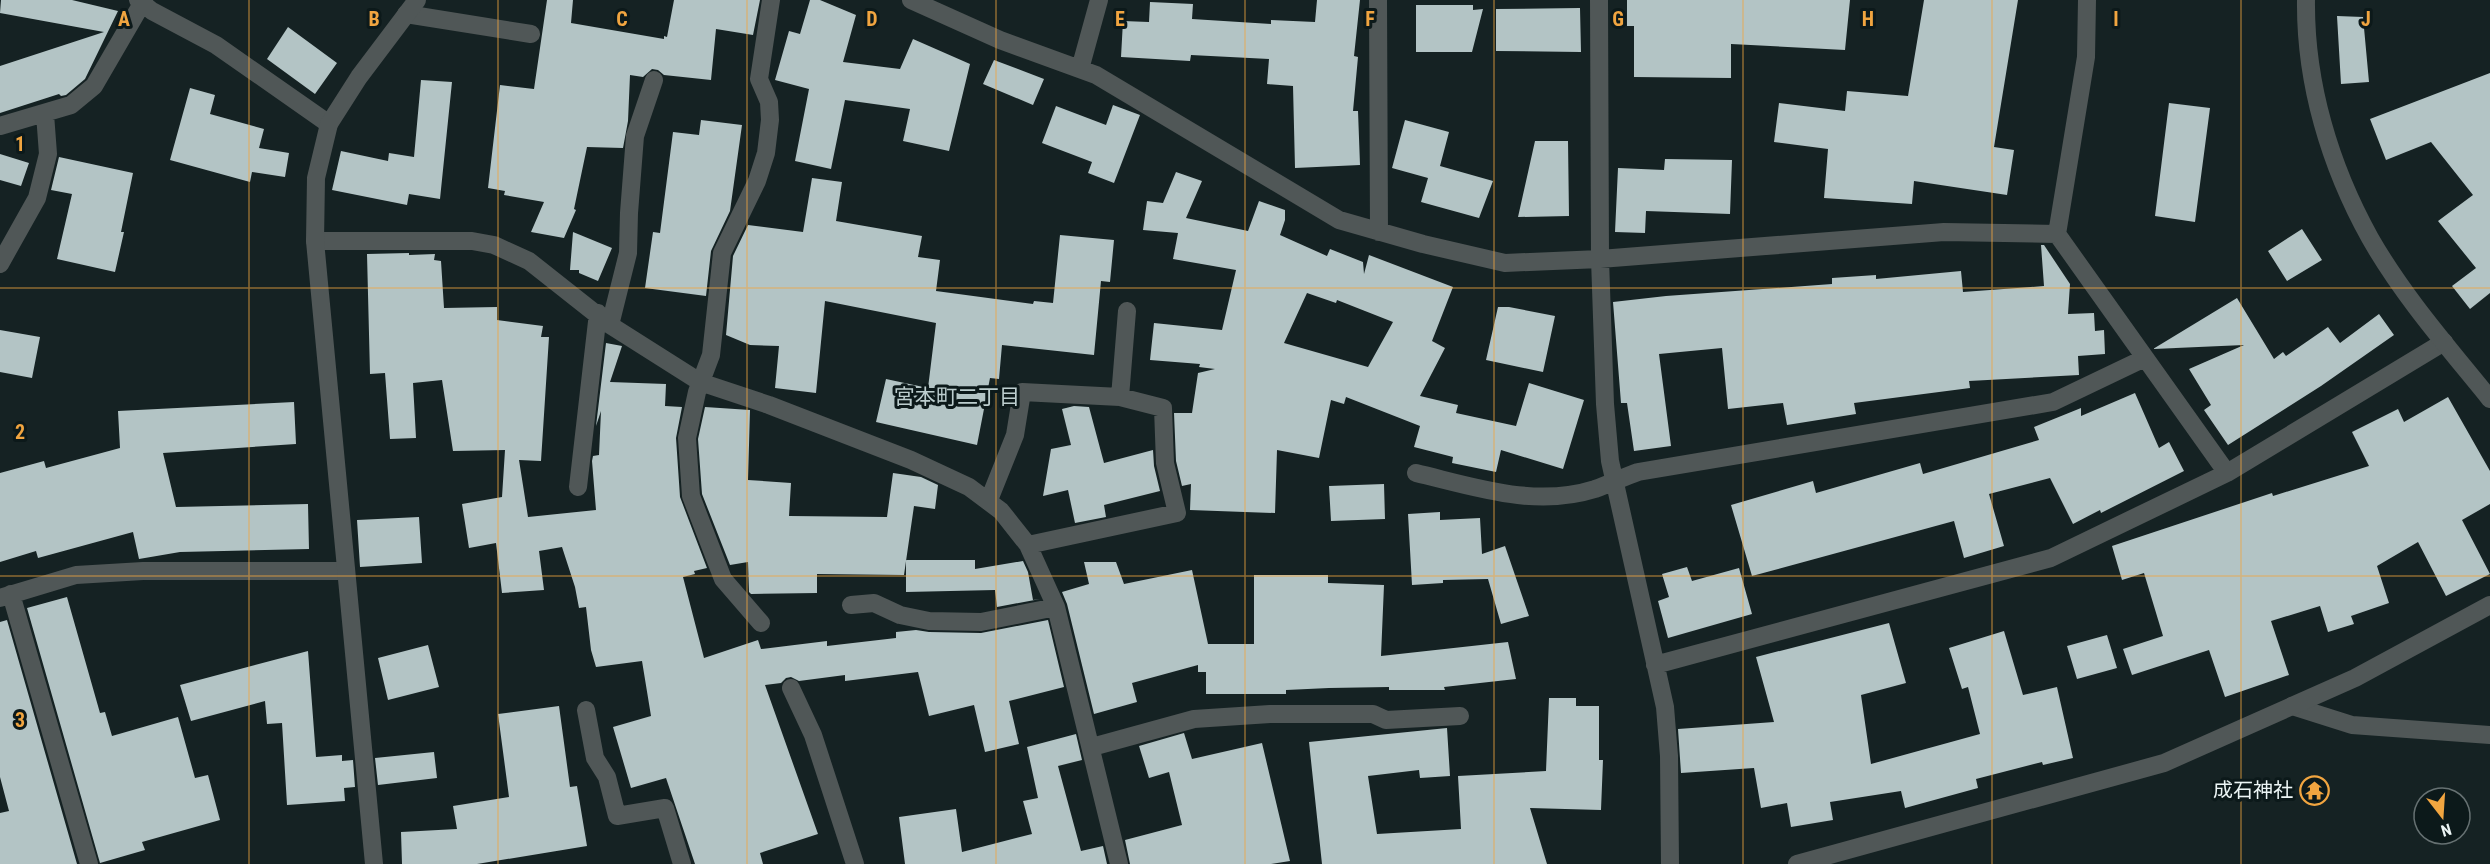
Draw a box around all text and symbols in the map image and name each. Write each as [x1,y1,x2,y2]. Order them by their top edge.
text: A [118,7,130,31]
text: B [368,7,380,31]
text: C [616,7,628,31]
text: D [866,7,878,31]
text: E [1115,7,1125,31]
text: F [1365,7,1375,31]
text: G [1612,7,1624,31]
text: H [1862,7,1874,31]
text: I [2113,7,2119,31]
text: J [2361,7,2371,31]
text: 1 [15,132,25,156]
district label: 宮本町二丁目 [894,385,1020,409]
text: 2 [15,420,25,444]
text: 3 [15,708,25,732]
temple icon: 成石神社 [2298,774,2330,806]
place label: 成石神社 [2213,778,2293,802]
north arrow [2412,786,2472,846]
text: N [2439,819,2454,840]

